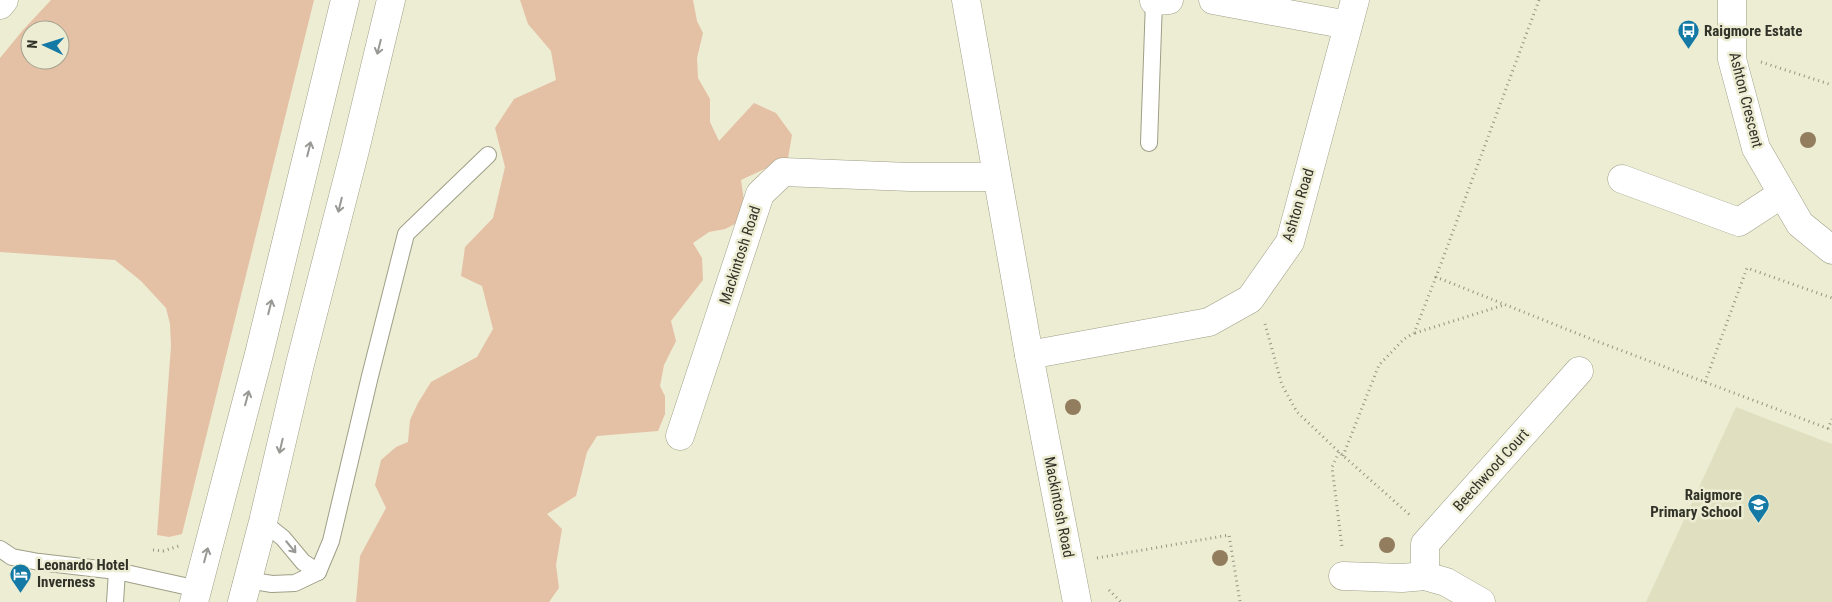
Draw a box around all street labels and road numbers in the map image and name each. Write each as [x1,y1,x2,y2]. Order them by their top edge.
street label: Ashton Crescent [1725,50,1767,150]
street label: Ashton Road [1278,166,1318,244]
street label: Mackintosh Road [716,204,764,306]
street label: Beechwood Court [1449,425,1533,515]
street label: Mackintosh Road [1040,455,1078,559]

